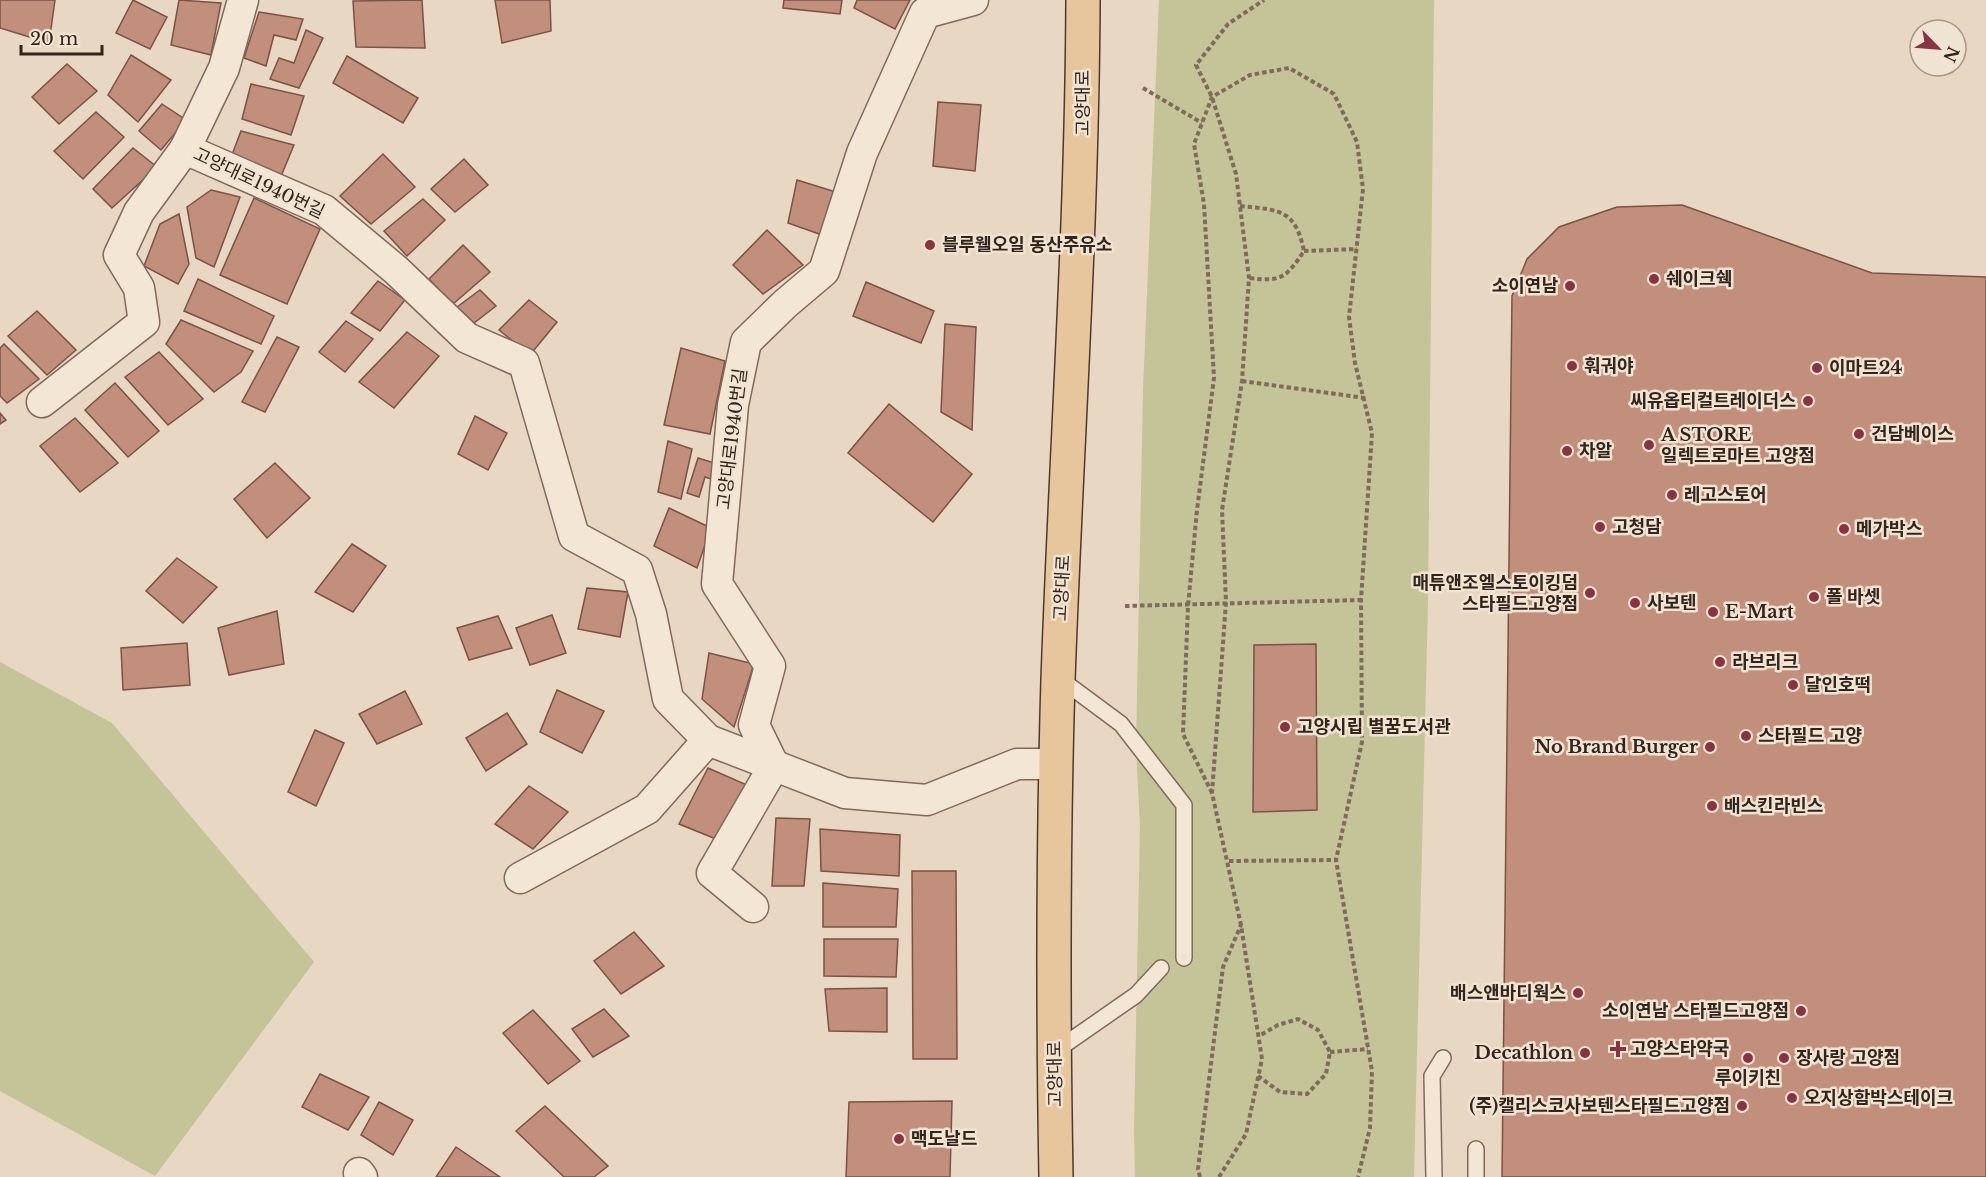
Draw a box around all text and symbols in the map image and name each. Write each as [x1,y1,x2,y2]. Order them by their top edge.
scale bar [21,18,102,56]
north arrow [1908,18,1968,78]
text: 20 m [30,28,78,50]
text: N [1939,43,1964,65]
street label: 고양대로 [1072,70,1094,136]
street label: 고양대로1940번길 [190,143,328,223]
place label: 블루웰오일 동산주유소 [942,234,1112,256]
marker: 블루웰오일 동산주유소 [923,238,937,252]
place label: 쉐이크쉑 [1666,268,1732,290]
marker: 쉐이크쉑 [1647,272,1661,286]
place label: 소이연남 [1492,275,1558,297]
marker: 소이연남 [1563,279,1577,293]
place label: 훠궈야 [1584,355,1634,377]
place label: 이마트24 [1829,357,1902,379]
marker: 훠궈야 [1565,359,1579,373]
marker: 이마트24 [1810,361,1824,375]
street label: 고양대로1940번길 [712,367,752,511]
place label: 씨유옵티컬트레이더스 [1630,390,1796,412]
marker: 씨유옵티컬트레이더스 [1801,394,1815,408]
place label: 건담베이스 [1871,423,1954,445]
place label: A STORE 일렉트로마트 고양점 [1660,424,1815,467]
marker: 건담베이스 [1852,427,1866,441]
marker: A STORE 일렉트로마트 고양점 [1642,438,1656,452]
place label: 차알 [1579,440,1613,462]
marker: 차알 [1560,444,1574,458]
place label: 레고스토어 [1684,484,1767,506]
marker: 레고스토어 [1665,488,1679,502]
place label: 고청담 [1612,516,1662,538]
place label: 메가박스 [1856,518,1922,540]
marker: 고청담 [1593,520,1607,534]
marker: 메가박스 [1837,522,1851,536]
street label: 고양대로 [1049,554,1075,622]
place label: 매튜앤조엘스토이킹덤 스타필드고양점 [1412,572,1578,615]
marker: 매튜앤조엘스토이킹덤 스타필드고양점 [1583,586,1597,600]
place label: 폴 바셋 [1826,586,1880,608]
marker: 폴 바셋 [1807,590,1821,604]
place label: 사보텐 [1647,592,1697,614]
marker: 사보텐 [1628,596,1642,610]
place label: E-Mart [1725,601,1794,623]
marker: E-Mart [1706,605,1720,619]
place label: 라브리크 [1732,651,1798,673]
marker: 라브리크 [1713,655,1727,669]
place label: 달인호떡 [1805,674,1871,696]
marker: 달인호떡 [1786,678,1800,692]
place label: 고양시립 별꿈도서관 [1297,716,1451,738]
marker: 고양시립 별꿈도서관 [1278,720,1292,734]
place label: 스타필드 고양 [1758,725,1862,747]
marker: 스타필드 고양 [1739,729,1753,743]
place label: No Brand Burger [1535,736,1698,758]
marker: No Brand Burger [1703,740,1717,754]
place label: 배스킨라빈스 [1724,795,1823,817]
marker: 배스킨라빈스 [1705,799,1719,813]
place label: 배스앤바디웍스 [1450,982,1566,1004]
marker: 배스앤바디웍스 [1571,986,1585,1000]
place label: 소이연남 스타필드고양점 [1602,1000,1789,1022]
marker: 소이연남 스타필드고양점 [1794,1004,1808,1018]
place label: 고양스타약국 [1630,1038,1729,1060]
street label: 고양대로 [1043,1041,1067,1107]
place label: Decathlon [1474,1042,1573,1064]
marker: 고양스타약국 [1611,1042,1625,1056]
marker: Decathlon [1578,1046,1592,1060]
place label: 장사랑 고양점 [1796,1047,1900,1069]
marker: 루이키친 [1741,1051,1755,1065]
marker: 장사랑 고양점 [1777,1051,1791,1065]
place label: 루이키친 [1715,1067,1781,1089]
place label: 오지상함박스테이크 [1804,1087,1953,1109]
marker: 오지상함박스테이크 [1785,1091,1799,1105]
place label: (주)캘리스코사보텐스타필드고양점 [1469,1095,1730,1117]
marker: (주)캘리스코사보텐스타필드고양점 [1735,1099,1749,1113]
place label: 맥도날드 [911,1128,977,1150]
marker: 맥도날드 [892,1132,906,1146]

